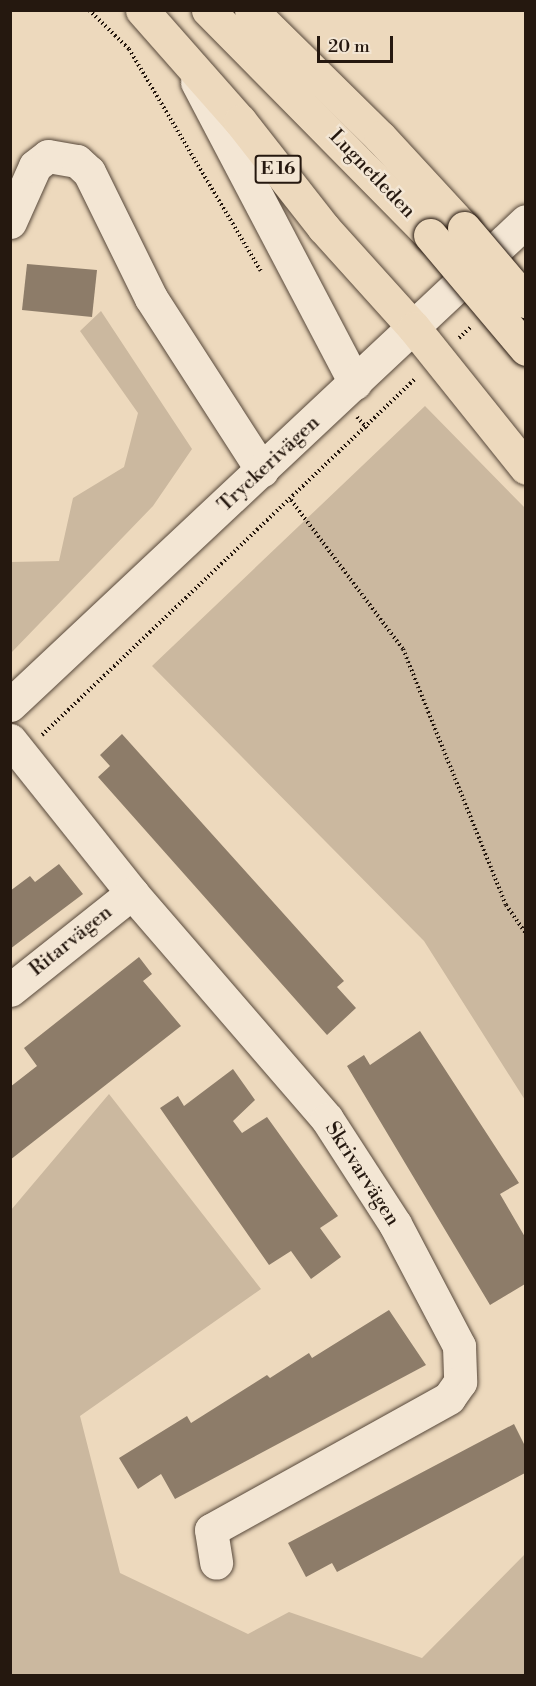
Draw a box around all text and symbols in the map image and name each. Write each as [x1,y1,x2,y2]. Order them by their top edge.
scale bar [320,24,396,62]
text: 20 m [328,35,370,58]
street label: Lugnetleden [324,125,420,223]
road number: E 16 [254,154,302,184]
street label: Tryckerivägen [213,411,325,517]
street label: Ritarvägen [25,900,117,982]
street label: Skrivarvägen [319,1118,405,1230]

